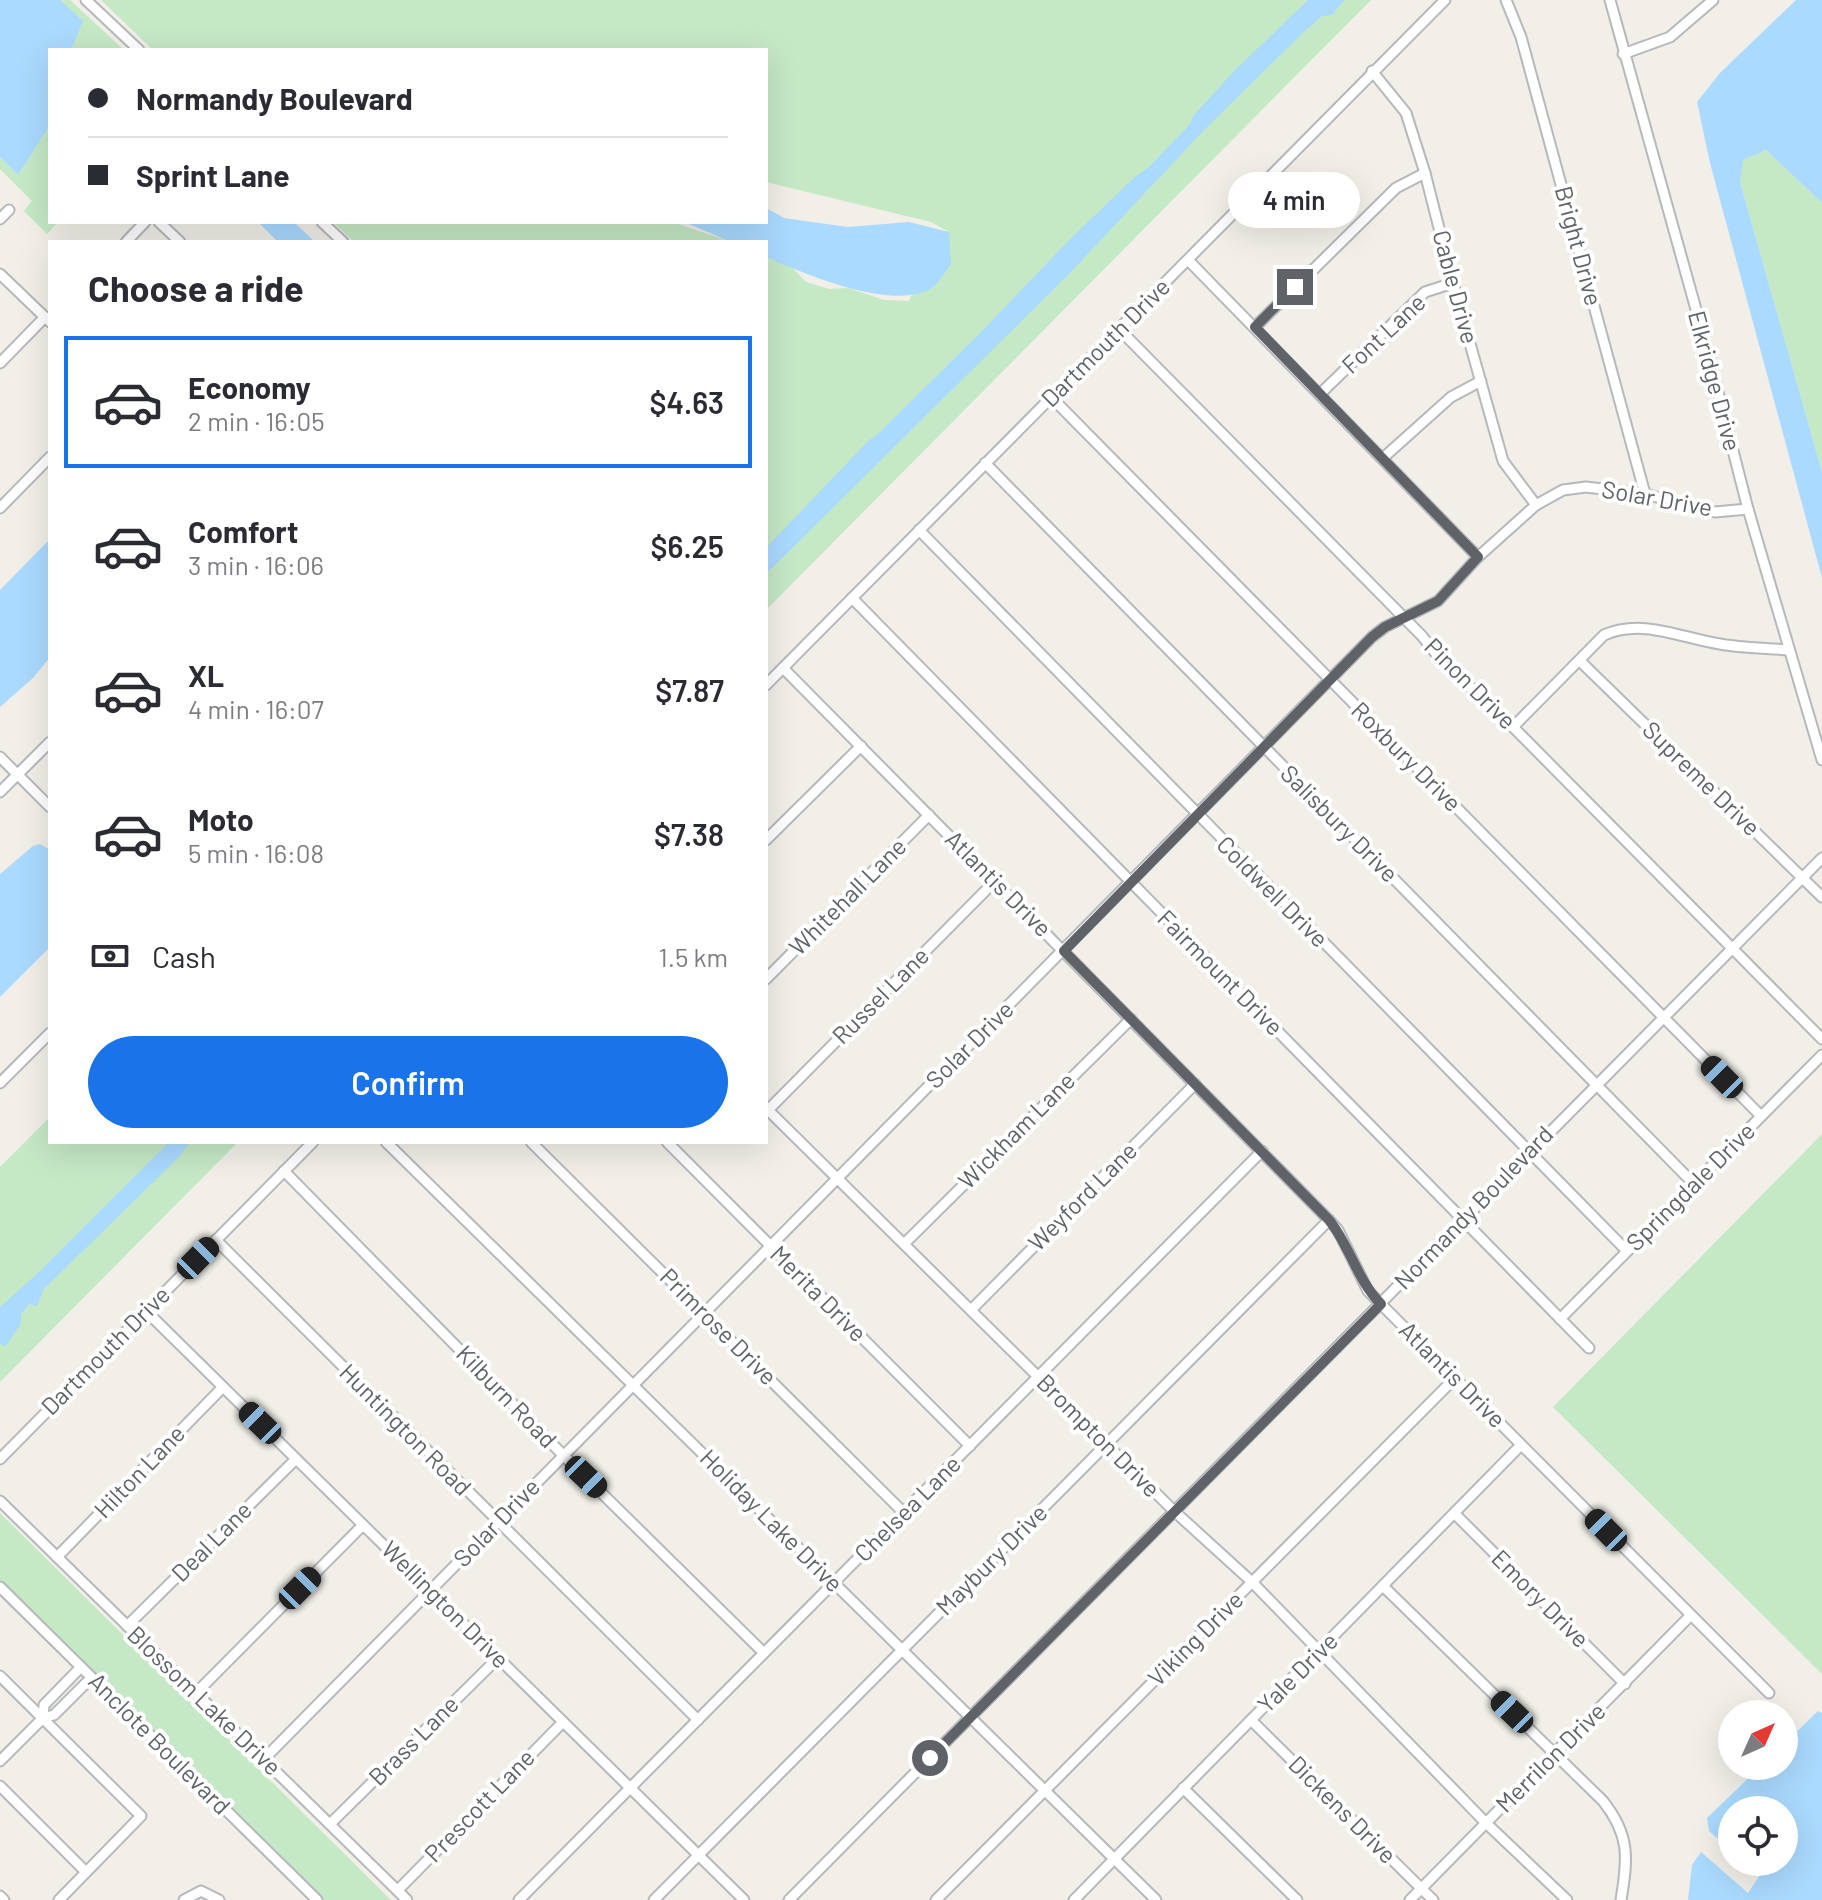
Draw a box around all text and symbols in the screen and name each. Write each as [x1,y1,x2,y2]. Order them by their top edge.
text: Normandy Boulevard [136,80,413,116]
text: Sprint Lane [136,157,290,193]
callout: 4 min [1229,171,1361,227]
street label: Bright Drive [1550,183,1609,309]
text: 4 min [1263,184,1325,215]
street label: Cable Drive [1427,227,1486,347]
text: Choose a ride [88,266,304,309]
route end [1277,269,1313,305]
street label: Dartmouth Drive [1034,271,1175,412]
street label: Font Lane [1335,287,1431,379]
street label: Elkridge Drive [1683,307,1748,454]
icon: car [92,366,164,438]
text: Economy [188,369,311,405]
text: $4.63 [649,384,724,420]
text: 2 min · 16:05 [188,405,325,436]
street label: Solar Drive [1600,474,1715,522]
icon: car [92,510,164,582]
text: Comfort [188,513,298,549]
text: $6.25 [651,528,724,564]
text: 3 min · 16:06 [188,549,324,580]
street label: Pinon Drive [1419,631,1523,735]
icon: car [92,654,164,726]
text: XL [188,657,224,693]
text: $7.87 [655,672,724,708]
text: 4 min · 16:07 [188,693,324,724]
street label: Roxbury Drive [1346,695,1468,817]
street label: Supreme Drive [1637,715,1767,841]
street label: Salisbury Drive [1275,758,1405,888]
icon: car [92,798,164,870]
text: Moto [188,801,254,837]
text: $7.38 [654,816,724,852]
street label: Atlantis Drive [940,824,1058,942]
street label: Coldwell Drive [1211,829,1335,953]
street label: Whitehall Lane [782,831,912,961]
text: 5 min · 16:08 [188,837,324,868]
street label: Fairmount Drive [1152,903,1290,1041]
icon: cash [88,934,132,978]
text: Cash [152,938,216,974]
text: 1.5 km [659,941,728,972]
street label: Russel Lane [826,941,934,1049]
street label: Solar Drive [919,994,1019,1094]
button: Confirm [88,1036,728,1128]
car [1697,1052,1747,1102]
street label: Wickham Lane [952,1066,1080,1194]
street label: Springdale Drive [1620,1116,1760,1256]
street label: Normandy Boulevard [1387,1119,1558,1295]
street label: Weyford Lane [1022,1136,1142,1256]
car [173,1233,223,1283]
street label: Merita Drive [765,1239,873,1347]
street label: Primrose Drive [655,1262,783,1390]
street label: Dartmouth Drive [34,1279,175,1420]
street label: Atlantis Drive [1394,1315,1512,1433]
street label: Kilburn Road [451,1338,563,1453]
street label: Huntington Road [334,1357,478,1501]
street label: Brompton Drive [1031,1367,1167,1503]
car [234,1398,286,1448]
street label: Hilton Lane [88,1418,190,1523]
street label: Holiday Lake Drive [695,1442,850,1597]
street label: Chelsea Lane [848,1449,966,1567]
car [560,1452,612,1502]
street label: Solar Drive [447,1472,545,1572]
street label: Deal Lane [165,1495,257,1587]
street label: Maybury Drive [929,1497,1052,1620]
car [1581,1505,1631,1555]
street label: Wellington Drive [376,1534,516,1674]
street label: Emory Drive [1486,1543,1596,1653]
car [275,1563,325,1613]
street label: Viking Drive [1141,1584,1248,1691]
street label: Blossom Lake Drive [122,1619,288,1781]
street label: Yale Drive [1251,1626,1343,1718]
street label: Anclote Boulevard [83,1666,237,1820]
car [1486,1687,1538,1737]
street label: Brass Lane [362,1689,464,1791]
street label: Merrilon Drive [1489,1696,1611,1818]
north arrow [1718,1700,1798,1780]
map controls [1718,1700,1798,1876]
route start [912,1740,948,1776]
street label: Prescott Lane [418,1742,540,1868]
street label: Dickens Drive [1283,1749,1403,1869]
button: locate [1718,1796,1798,1876]

